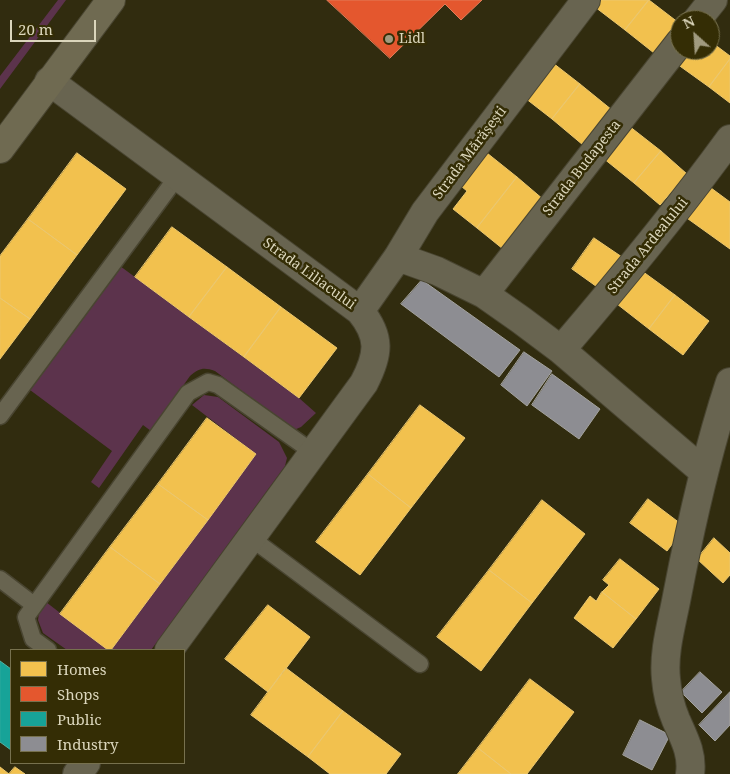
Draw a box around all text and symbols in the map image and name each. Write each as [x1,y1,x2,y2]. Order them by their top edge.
scale bar [12,10,99,42]
north arrow [670,10,720,60]
text: N [680,11,698,33]
text: 20 m [18,19,53,39]
place label: Lidl [399,31,425,47]
marker: Lidl [383,33,395,45]
street label: Strada Mărășești [430,103,510,203]
street label: Strada Budapesta [539,117,625,219]
street label: Strada Ardealului [604,195,692,297]
street label: Strada Liliacului [259,235,359,313]
legend [10,649,185,764]
text: Homes [57,659,107,679]
text: Shops [57,684,99,704]
text: Public [57,709,102,729]
text: Industry [57,734,119,754]

